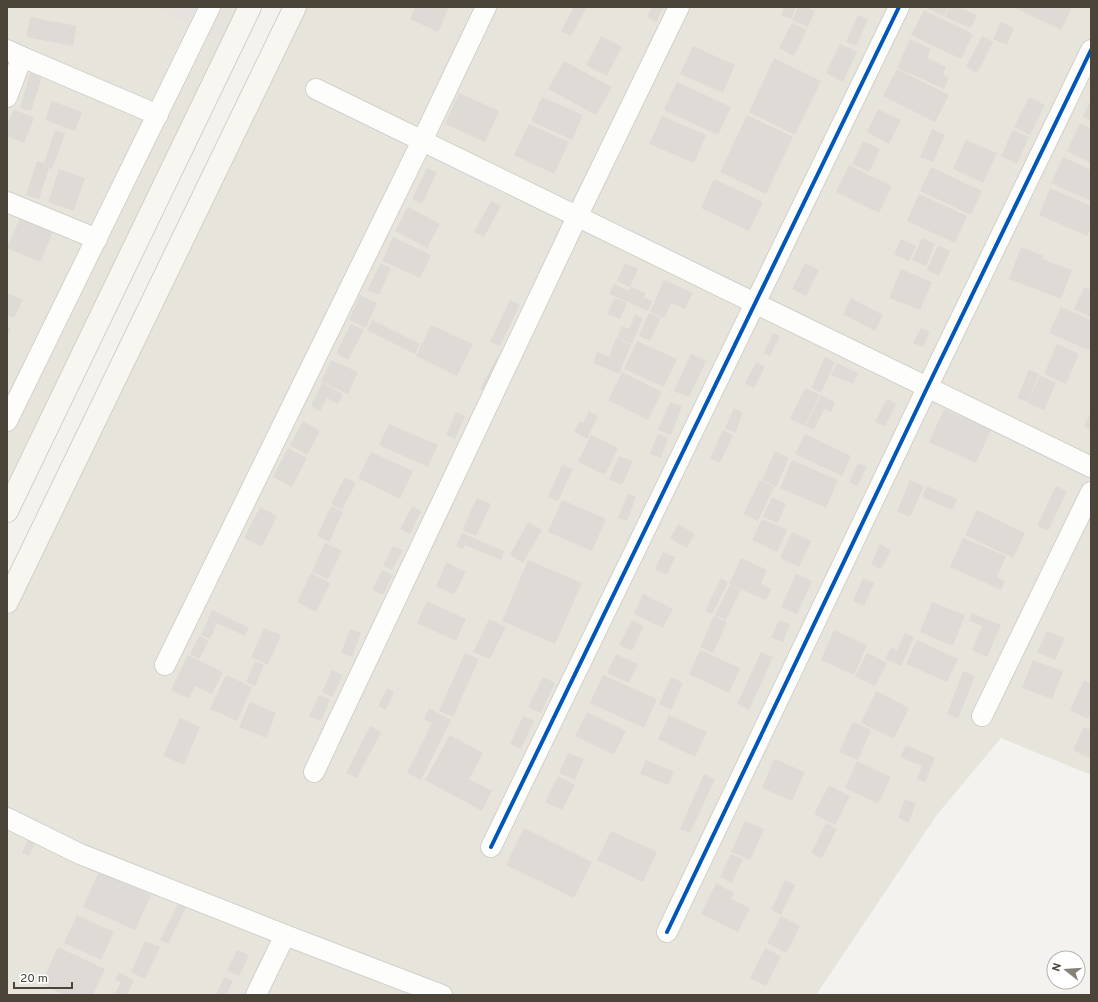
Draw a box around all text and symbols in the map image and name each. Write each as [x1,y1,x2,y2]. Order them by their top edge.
north arrow [1046,950,1086,990]
text: N [1050,962,1065,973]
scale bar [14,964,72,990]
text: 20 m [20,971,48,987]

